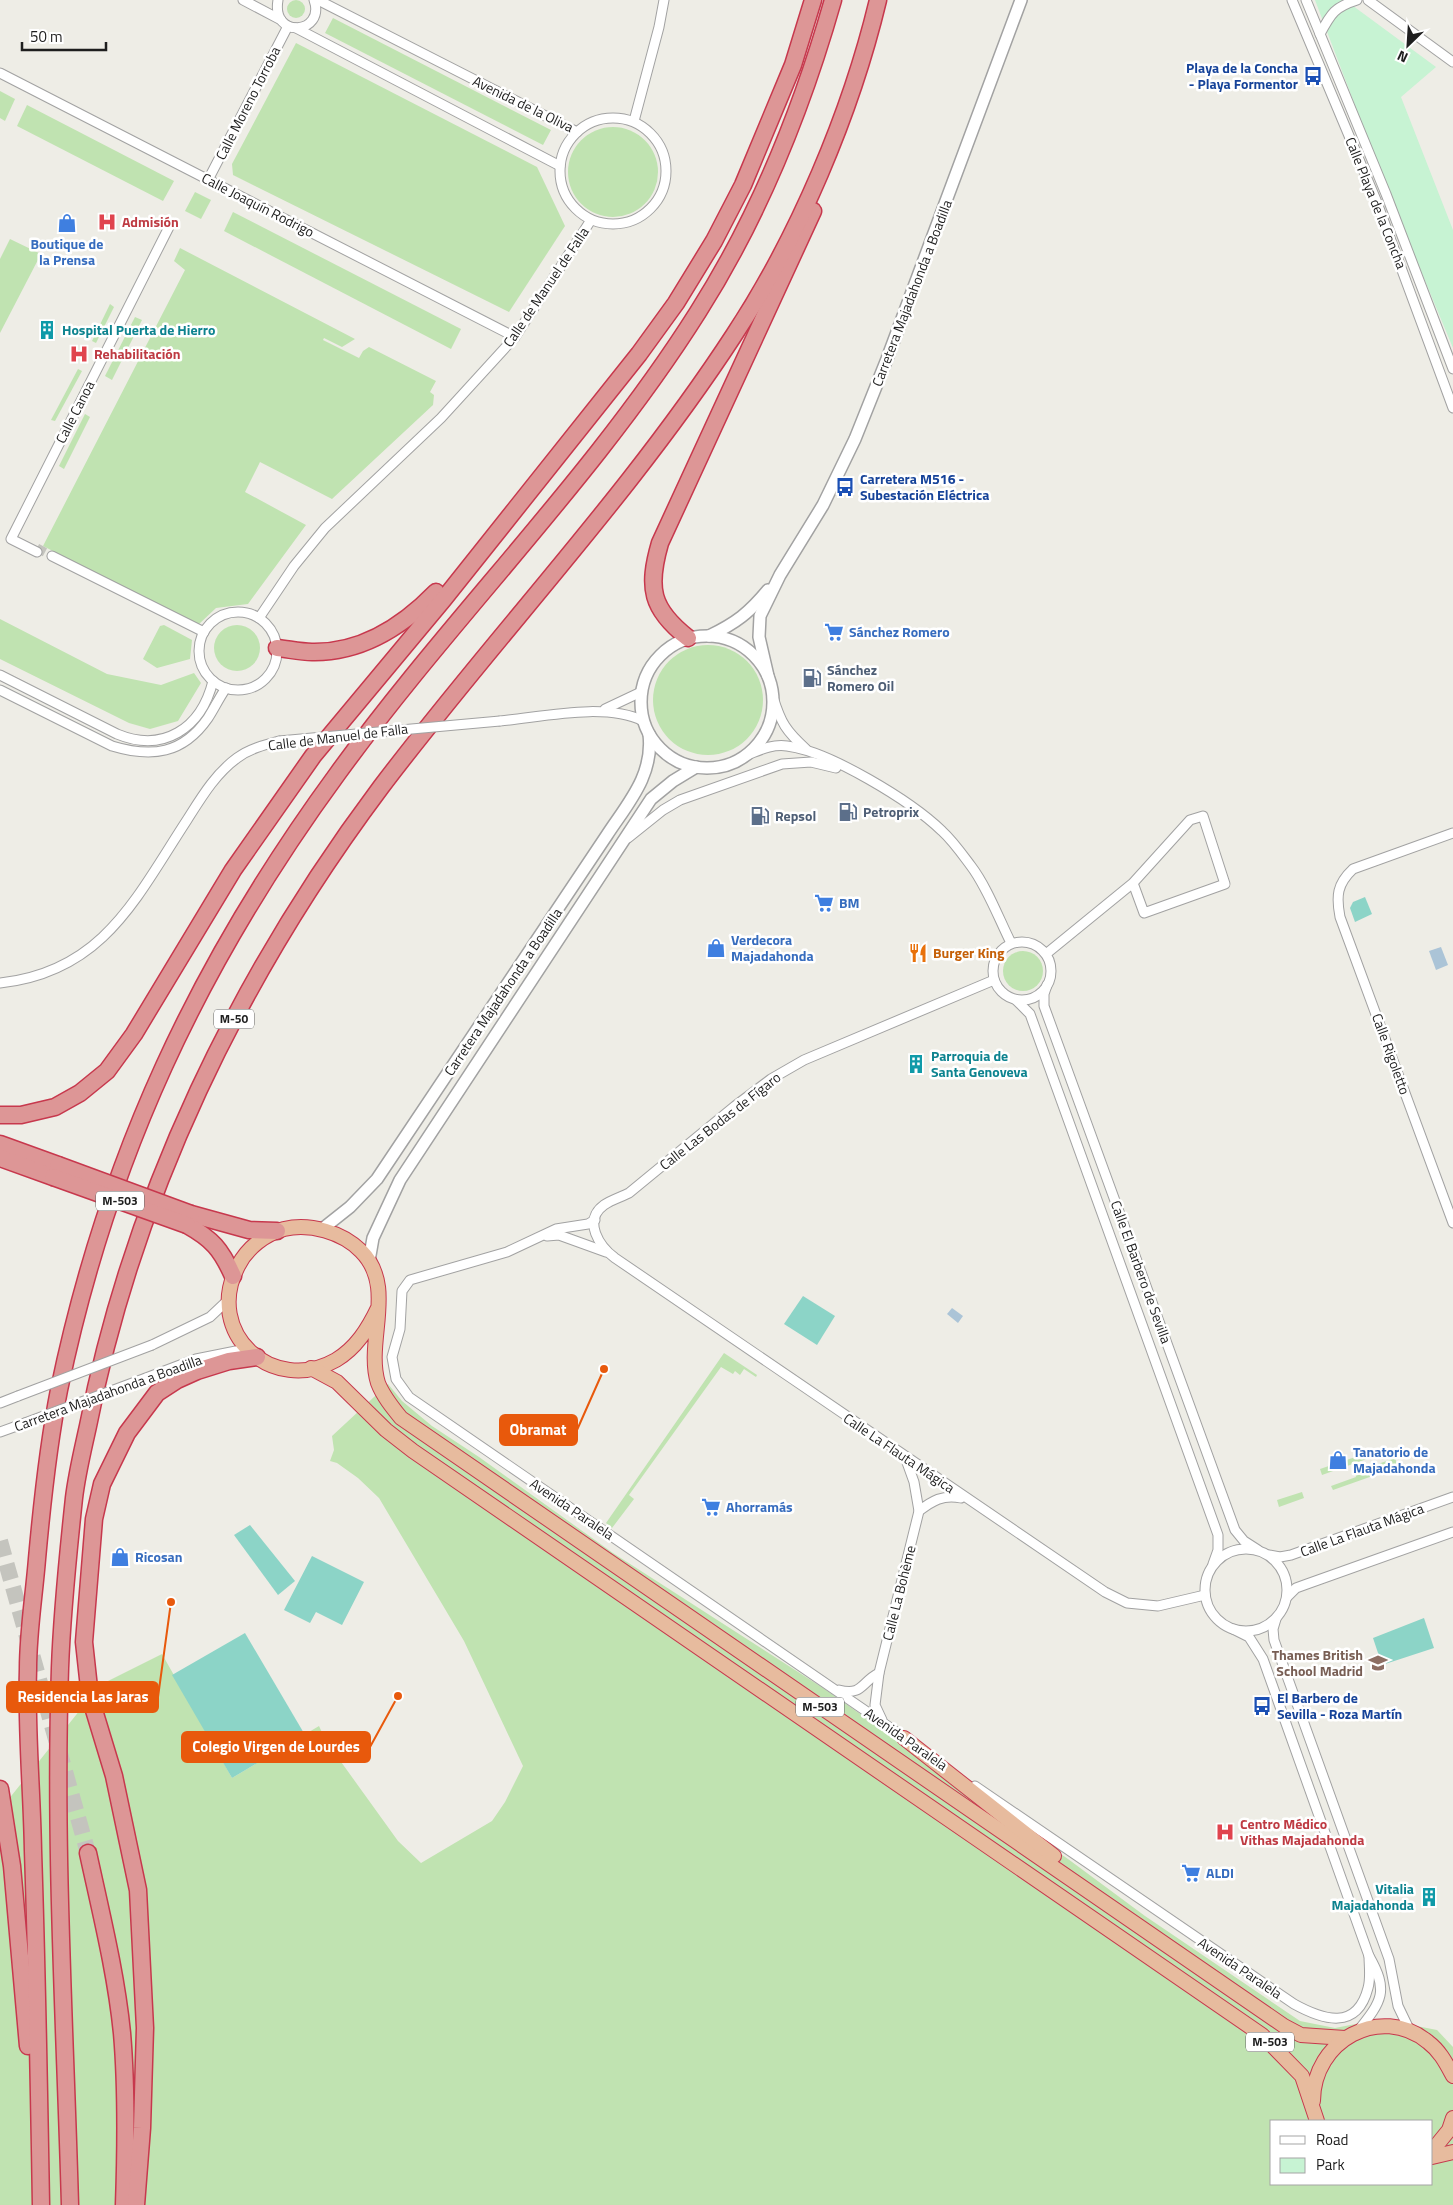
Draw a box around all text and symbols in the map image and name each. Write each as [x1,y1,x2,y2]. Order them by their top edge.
scale bar [22,20,106,52]
north arrow [1383,20,1433,70]
text: 50 m [30,25,63,48]
street label: Calle Moreno Torroba [210,42,285,163]
text: N [1393,46,1411,69]
place label: Playa de la Concha - Playa Formentor [1186,57,1298,94]
bus stop icon: Playa de la Concha - Playa Formentor [1302,65,1324,87]
street label: Avenida de la Oliva [469,70,577,137]
street label: Calle Playa de la Concha [1340,134,1412,272]
street label: Calle Joaquín Rodrigo [198,167,318,242]
street label: Carretera Majadahonda a Boadilla [866,196,957,389]
hospital icon: Admisión [96,211,118,233]
place label: Admisión [122,211,179,232]
shop icon: Boutique de la Prensa [56,212,78,234]
street label: Calle de Manuel de Falla [497,222,594,351]
place label: Boutique de la Prensa [31,233,103,270]
building icon: Hospital Puerta de Hierro [36,319,58,341]
place label: Hospital Puerta de Hierro [62,319,215,340]
hospital icon: Rehabilitación [68,343,90,365]
place label: Rehabilitación [94,343,181,364]
street label: Calle Canoa [50,377,99,447]
place label: Carretera M516 - Subestación Eléctrica [860,468,989,505]
bus stop icon: Carretera M516 - Subestación Eléctrica [834,476,856,498]
supermarket icon: Sánchez Romero [823,621,845,643]
place label: Sánchez Romero [849,621,950,642]
place label: Sánchez Romero Oil [827,659,894,696]
fuel station icon: Sánchez Romero Oil [801,667,823,689]
street label: Calle de Manuel de Falla [267,717,409,756]
fuel station icon: Petroprix [837,801,859,823]
place label: Petroprix [863,801,920,822]
fuel station icon: Repsol [749,805,771,827]
place label: Repsol [775,805,816,826]
supermarket icon: BM [813,892,835,914]
place label: BM [839,892,860,913]
street label: Carretera Majadahonda a Boadilla [438,904,567,1080]
place label: Verdecora Majadahonda [731,929,814,966]
shop icon: Verdecora Majadahonda [705,937,727,959]
restaurant icon: Burger King [907,942,929,964]
place label: Burger King [933,942,1005,963]
road number: M-50 [214,1010,254,1028]
street label: Calle Rigoletto [1367,1010,1416,1097]
place label: Parroquia de Santa Genoveva [931,1045,1028,1082]
building icon: Parroquia de Santa Genoveva [905,1053,927,1075]
street label: Calle Las Bodas de Fígaro [655,1066,785,1175]
road number: M-503 [96,1192,144,1210]
street label: Calle El Barbero de Sevilla [1106,1197,1177,1346]
street label: Carretera Majadahonda a Boadilla [11,1349,205,1436]
street label: Calle La Flauta Mágica [839,1407,959,1498]
callout: Obramat [500,1415,577,1445]
text: Obramat [510,1418,567,1441]
place label: Tanatorio de Majadahonda [1353,1441,1436,1478]
shop icon: Tanatorio de Majadahonda [1327,1449,1349,1471]
street label: Avenida Paralela [526,1473,619,1545]
supermarket icon: Ahorramás [700,1496,722,1518]
place label: Ahorramás [726,1496,793,1517]
street label: Calle La Flauta Mágica [1297,1497,1427,1562]
street label: Calle La Bohème [877,1543,920,1643]
shop icon: Ricosan [109,1546,131,1568]
place label: Ricosan [135,1546,182,1567]
place label: Thames British School Madrid [1272,1644,1363,1681]
school or university icon: Thames British School Madrid [1367,1652,1389,1674]
callout: Residencia Las Jaras [7,1682,158,1712]
text: Residencia Las Jaras [17,1685,149,1708]
place label: El Barbero de Sevilla - Roza Martín [1277,1687,1402,1724]
bus stop icon: El Barbero de Sevilla - Roza Martín [1251,1695,1273,1717]
road number: M-503 [796,1698,844,1716]
street label: Avenida Paralela [860,1702,952,1775]
callout: Colegio Virgen de Lourdes [182,1732,370,1762]
text: Colegio Virgen de Lourdes [192,1735,360,1758]
place label: Centro Médico Vithas Majadahonda [1240,1813,1364,1850]
hospital icon: Centro Médico Vithas Majadahonda [1214,1821,1236,1843]
supermarket icon: ALDI [1180,1862,1202,1884]
place label: ALDI [1206,1862,1234,1883]
place label: Vitalia Majadahonda [1331,1878,1414,1915]
building icon: Vitalia Majadahonda [1418,1886,1440,1908]
street label: Avenida Paralela [1194,1932,1287,2004]
road number: M-503 [1246,2032,1294,2052]
legend [1270,2120,1433,2185]
text: Road [1316,2128,1348,2151]
text: Park [1316,2153,1345,2176]

